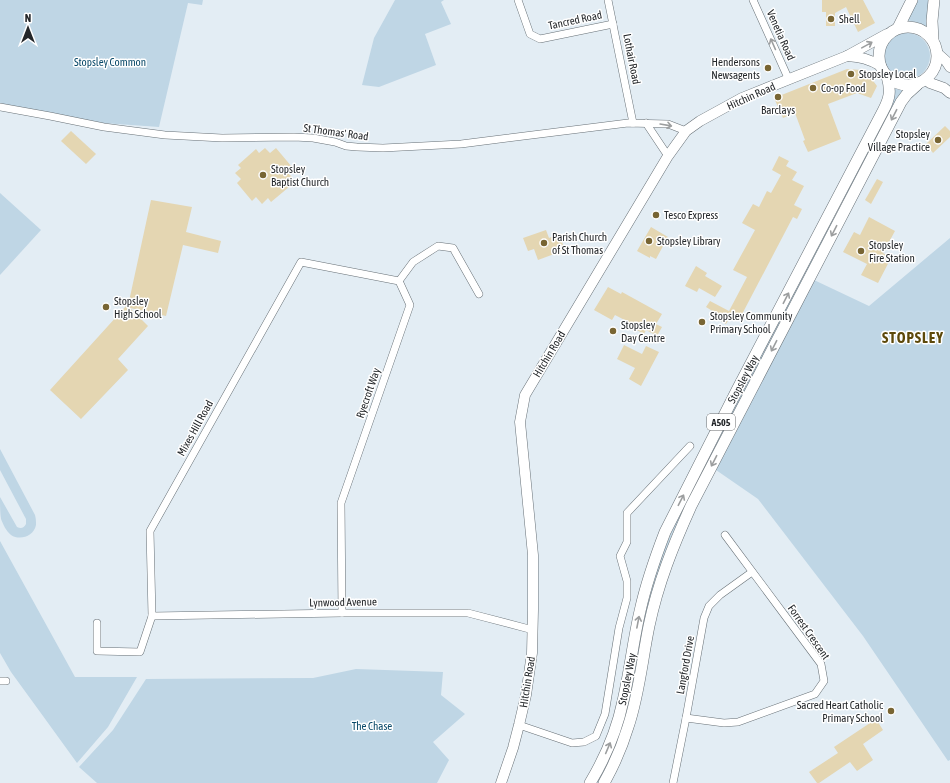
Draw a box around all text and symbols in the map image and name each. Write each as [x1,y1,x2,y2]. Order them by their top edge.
north arrow [8,8,48,48]
street label: Tancred Road [547,8,603,32]
street label: Venetia Road [765,8,797,62]
text: N [25,12,31,24]
place label: Shell [839,13,860,25]
marker: Shell [826,14,836,24]
street label: Lothair Road [621,33,643,85]
one-way arrow [769,39,776,51]
one-way arrow [861,41,873,49]
park label: Stopsley Common [74,56,146,68]
place label: Hendersons Newsagents [711,56,760,81]
marker: Hendersons Newsagents [763,63,773,73]
place label: Stopsley Local [859,68,916,80]
marker: Stopsley Local [846,69,856,79]
street label: Hitchin Road [725,80,777,112]
place label: Co-op Food [821,82,866,94]
marker: Co-op Food [808,83,818,93]
marker: Barclays [773,92,783,102]
place label: Barclays [761,104,795,116]
one-way arrow [890,109,897,121]
street label: St Thomas' Road [303,121,369,143]
one-way arrow [660,121,673,129]
place label: Stopsley Village Practice [868,128,930,153]
marker: Stopsley Village Practice [933,135,943,145]
place label: Stopsley Baptist Church [271,163,329,188]
marker: Stopsley Baptist Church [258,170,268,180]
place label: Tesco Express [664,209,718,221]
marker: Tesco Express [651,210,661,220]
one-way arrow [830,224,837,236]
place label: Parish Church of St Thomas [552,231,607,256]
place label: Stopsley Library [657,235,721,247]
marker: Stopsley Library [644,236,654,246]
marker: Parish Church of St Thomas [539,238,549,248]
place label: Stopsley Fire Station [869,239,915,264]
marker: Stopsley Fire Station [856,246,866,256]
one-way arrow [783,292,790,304]
place label: Stopsley High School [114,295,162,320]
marker: Stopsley High School [101,302,111,312]
place label: Stopsley Community Primary School [710,310,793,335]
marker: Stopsley Community Primary School [697,317,707,327]
place label: Stopsley Day Centre [621,319,665,344]
marker: Stopsley Day Centre [608,326,618,336]
street label: Hitchin Road [531,329,567,379]
district label: STOPSLEY [882,329,944,346]
one-way arrow [770,340,777,352]
street label: Stopsley Way [725,352,761,405]
street label: Ryecroft Way [354,366,382,420]
street label: Mixes Hill Road [175,398,215,458]
road number: A505 [707,414,735,430]
one-way arrow [710,455,717,467]
one-way arrow [678,494,685,506]
street label: Lynwood Avenue [309,595,377,609]
street label: Forrest Crescent [786,602,832,662]
one-way arrow [634,616,642,629]
street label: Langford Drive [674,635,696,695]
street label: Stopsley Way [616,651,638,706]
street label: Hitchin Road [517,655,537,709]
place label: Sacred Heart Catholic Primary School [797,699,884,724]
marker: Sacred Heart Catholic Primary School [886,706,896,716]
park label: The Chase [352,720,392,732]
one-way arrow [604,743,612,755]

